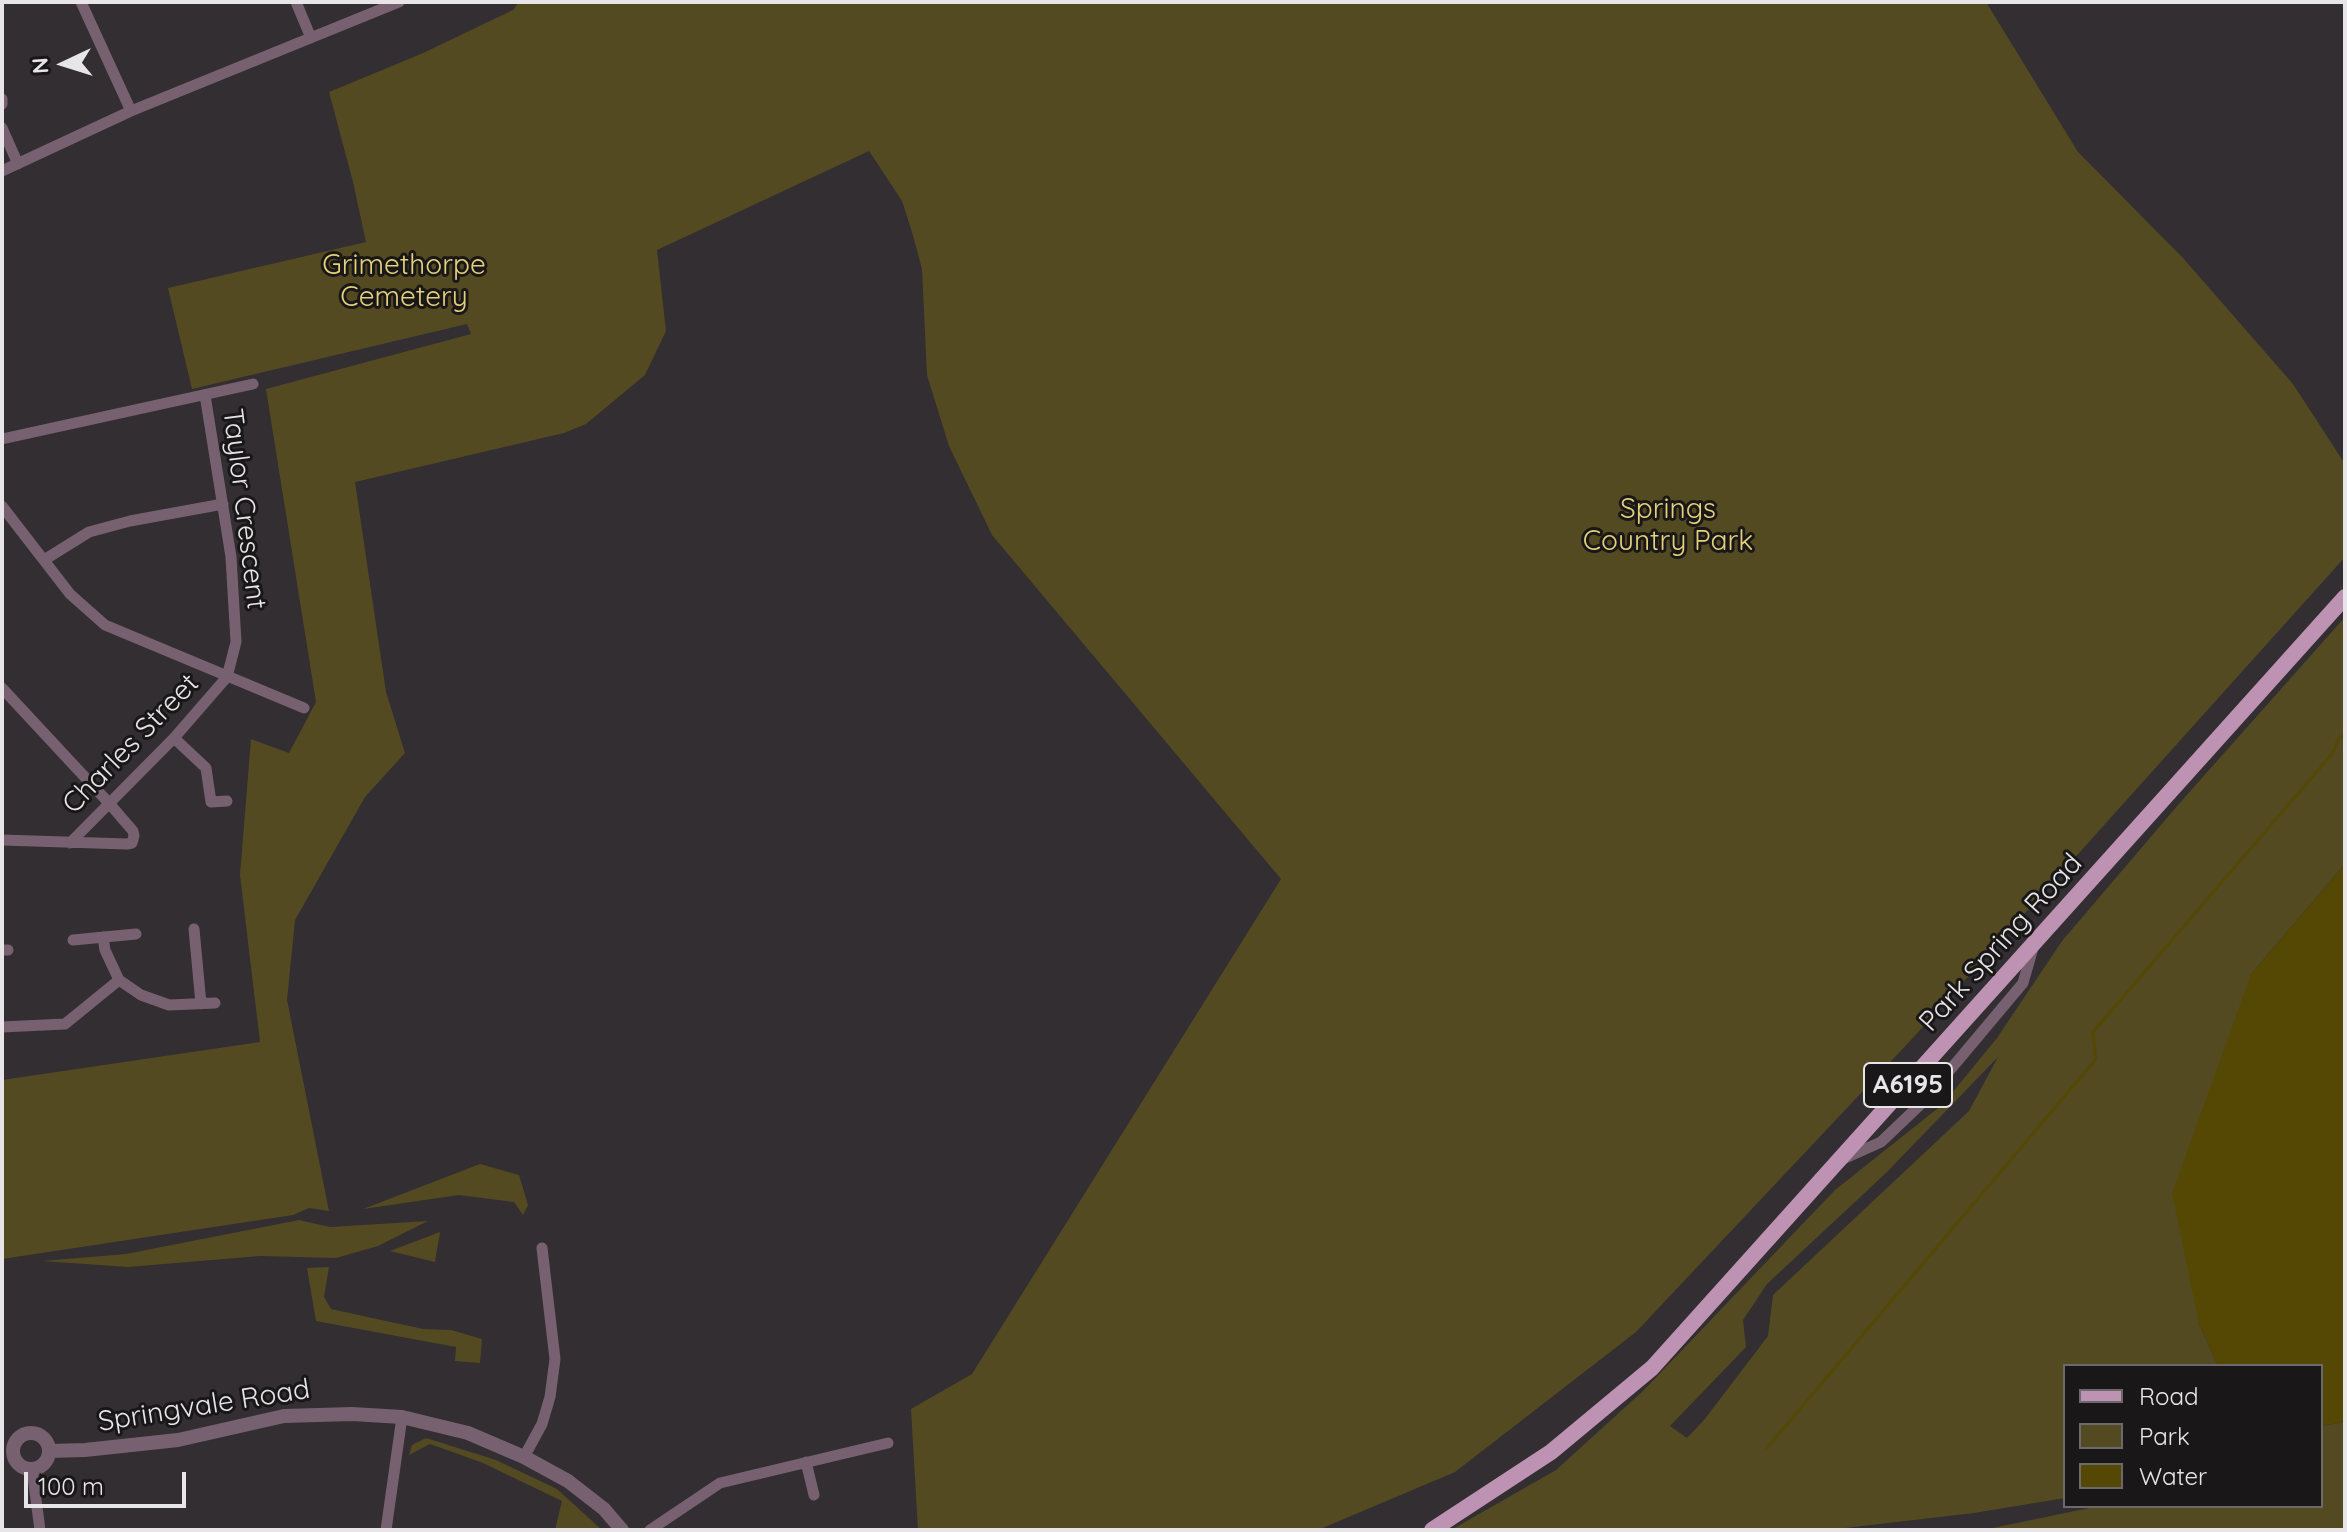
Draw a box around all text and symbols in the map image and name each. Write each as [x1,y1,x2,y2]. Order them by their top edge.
north arrow [24,24,104,104]
text: N [26,57,55,75]
park label: Grimethorpe Cemetery [322,249,486,315]
street label: Taylor Crescent [215,407,273,611]
park label: Springs Country Park [1583,493,1753,559]
street label: Charles Street [56,667,206,821]
street label: Park Spring Road [1913,847,2089,1039]
road number: A6195 [1864,1063,1952,1107]
legend [2063,1364,2323,1508]
street label: Springvale Road [96,1373,312,1439]
text: Road [2139,1381,2199,1411]
text: Park [2139,1421,2190,1451]
scale bar [28,1456,190,1506]
text: Water [2139,1461,2207,1491]
text: 100 m [38,1471,104,1501]

